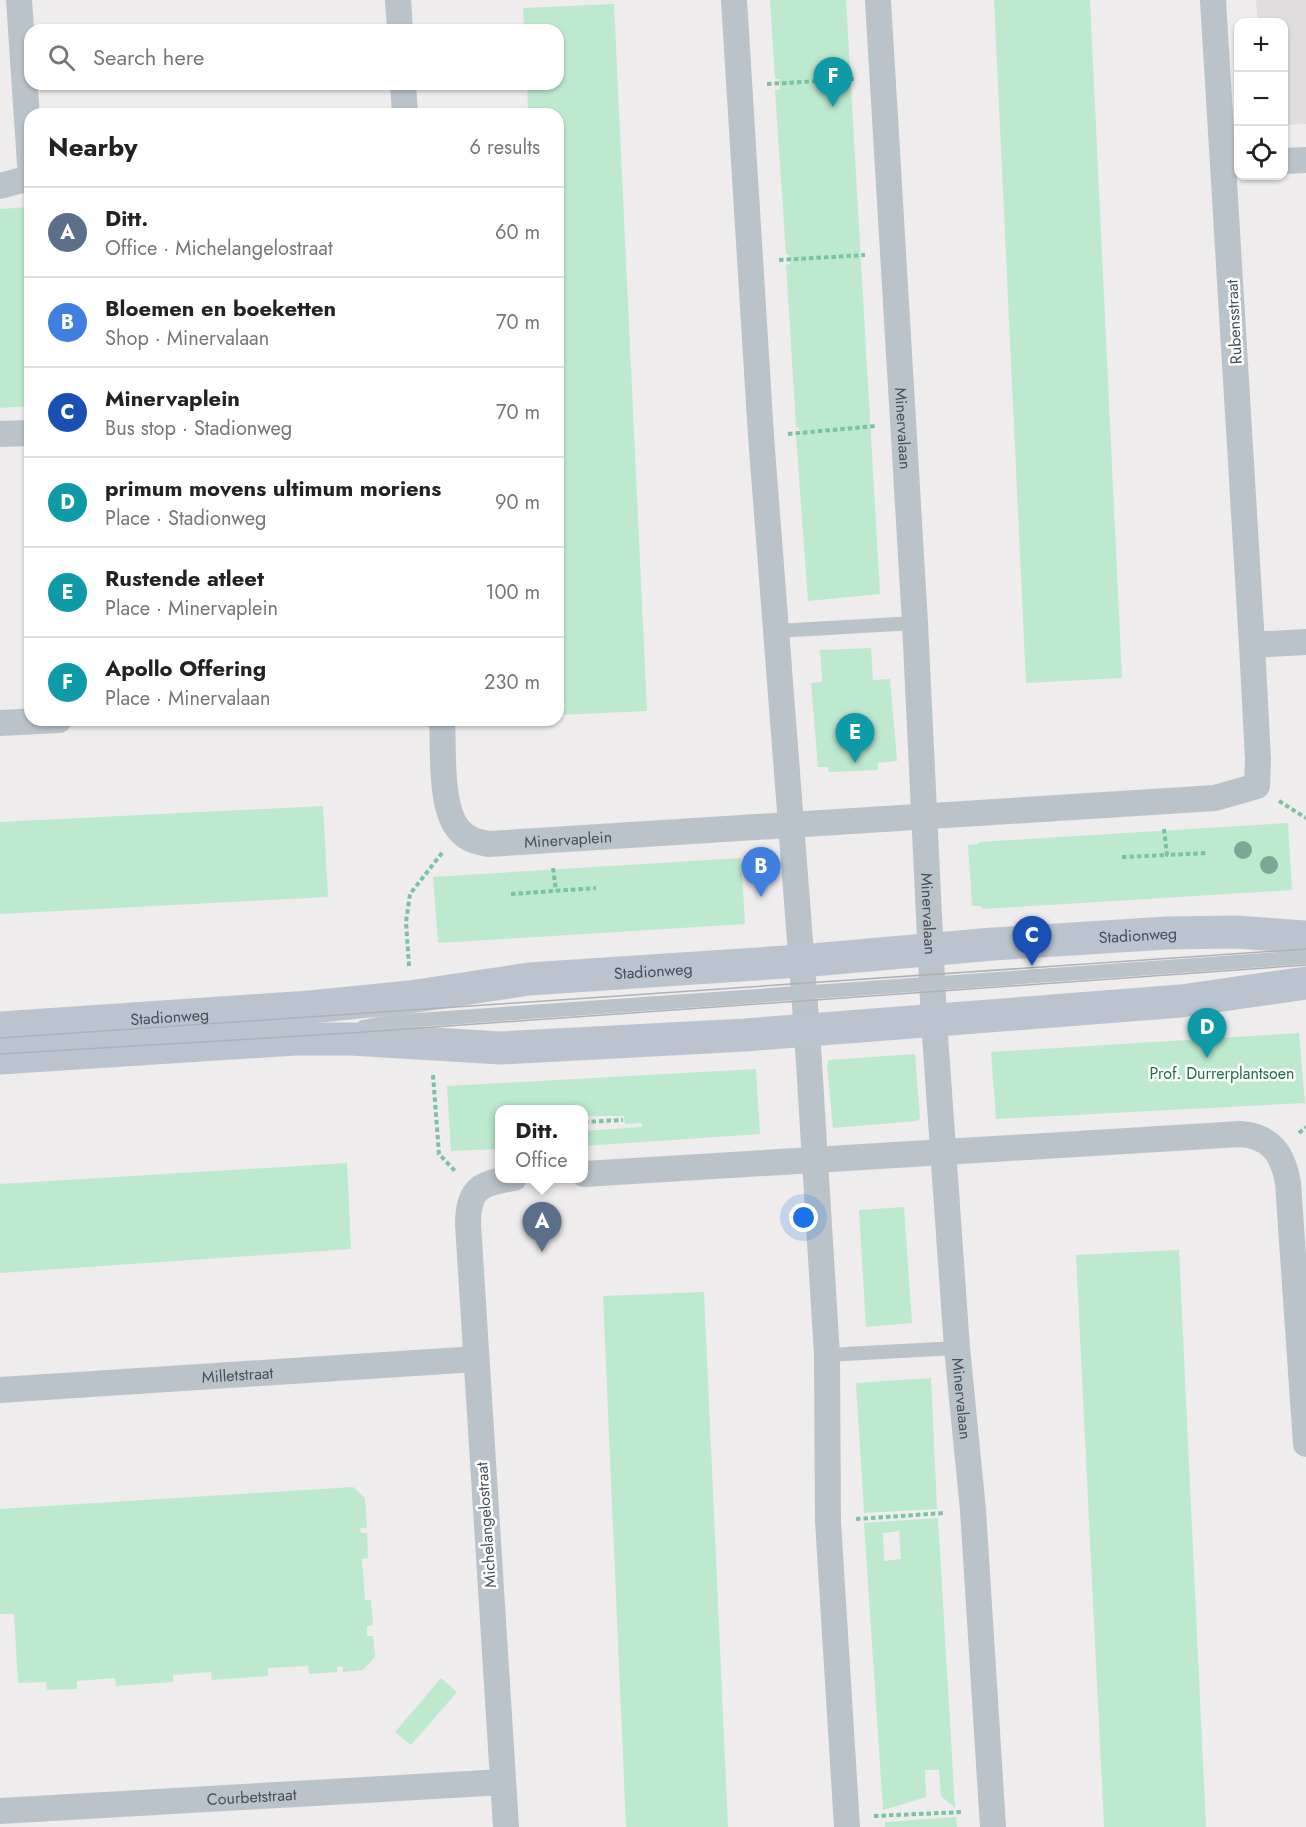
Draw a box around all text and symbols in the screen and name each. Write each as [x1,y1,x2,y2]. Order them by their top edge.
map controls [1234,18,1288,180]
button: + [1234,18,1288,72]
search box [24,24,564,90]
icon: search [45,41,78,74]
text: Search here [93,41,204,73]
pin: F [814,57,852,107]
button: − [1234,72,1288,126]
button: locate [1234,126,1288,180]
text: Nearby [48,128,137,166]
text: 6 results [470,133,540,162]
text: Ditt. [105,202,148,234]
text: A [60,218,75,247]
text: 60 m [495,218,540,247]
text: Office · Michelangelostraat [105,234,333,263]
street label: Rubensstraat [1220,279,1248,365]
text: Bloemen en boeketten [105,292,336,324]
text: B [61,308,74,337]
text: 70 m [496,308,540,337]
text: Shop · Minervalaan [105,324,269,353]
text: Minervaplein [105,382,240,414]
street label: Minervalaan [890,387,917,470]
text: C [60,398,75,427]
text: 70 m [496,398,540,427]
text: Bus stop · Stadionweg [105,414,292,443]
text: primum movens ultimum moriens [105,472,441,504]
text: D [60,488,75,517]
text: 90 m [495,488,540,517]
text: Place · Stadionweg [105,504,266,533]
text: Rustende atleet [105,562,264,594]
text: E [61,578,74,607]
text: 100 m [485,578,540,607]
text: Place · Minervaplein [105,594,278,623]
text: Apollo Offering [105,652,266,684]
text: F [62,668,73,697]
text: 230 m [484,668,540,697]
text: Place · Minervalaan [105,684,270,713]
pin: E [836,714,874,763]
street label: Minervaplein [523,825,613,853]
pin: B [742,848,780,897]
street label: Minervalaan [915,872,942,955]
pin: C [1012,916,1052,966]
street label: Stadionweg [1098,921,1177,949]
street label: Stadionweg [613,957,693,985]
street label: Stadionweg [130,1002,210,1031]
pin: D [1188,1008,1226,1058]
park label: Prof. Durrerplantsoen [1150,1062,1294,1085]
popup [495,1105,588,1183]
text: Ditt. [515,1114,559,1146]
text: Office [515,1146,568,1175]
pin: A [522,1202,562,1252]
your location [789,1203,818,1232]
street label: Minervalaan [947,1356,977,1440]
street label: Milletstraat [201,1361,274,1388]
street label: Michelangelostraat [470,1461,502,1589]
street label: Courbetstraat [206,1782,297,1811]

